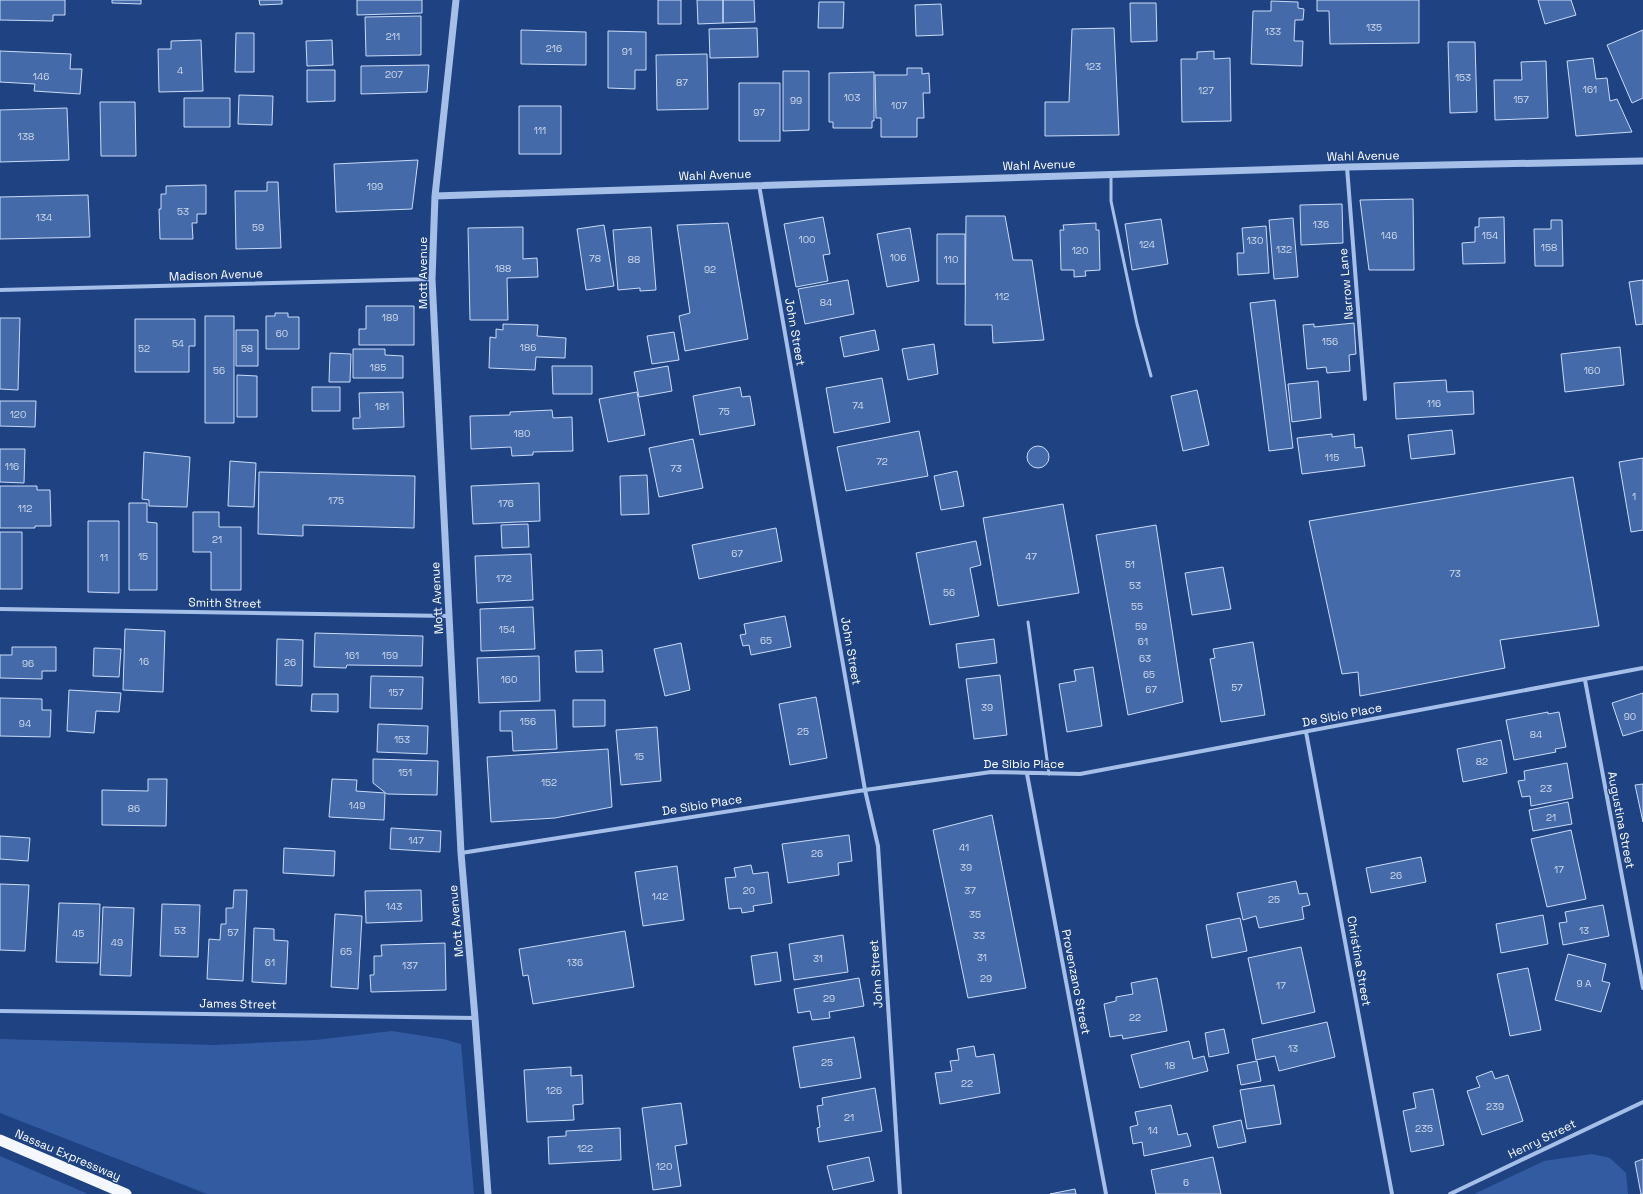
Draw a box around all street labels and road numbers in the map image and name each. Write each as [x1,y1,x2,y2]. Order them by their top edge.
street label: Wahl Avenue [1326,147,1400,165]
street label: Wahl Avenue [1002,156,1076,174]
street label: Wahl Avenue [678,166,752,184]
street label: Mott Avenue [415,237,431,309]
street label: Narrow Lane [1335,248,1357,320]
street label: Madison Avenue [169,265,263,285]
street label: John Street [781,297,809,367]
street label: Mott Avenue [427,561,447,635]
street label: Smith Street [188,594,262,612]
street label: John Street [837,616,865,686]
street label: De Sibio Place [1301,699,1383,731]
street label: De Sibio Place [984,756,1064,772]
street label: Augustina Street [1604,770,1638,870]
street label: De Sibio Place [661,791,743,819]
street label: Mott Avenue [445,884,467,958]
street label: Christina Street [1343,915,1375,1007]
street label: Provenzano Street [1058,928,1094,1036]
street label: John Street [866,939,886,1009]
street label: James Street [199,995,277,1013]
street label: Henry Street [1505,1116,1579,1162]
street label: Nassau Expressway [13,1125,123,1185]

